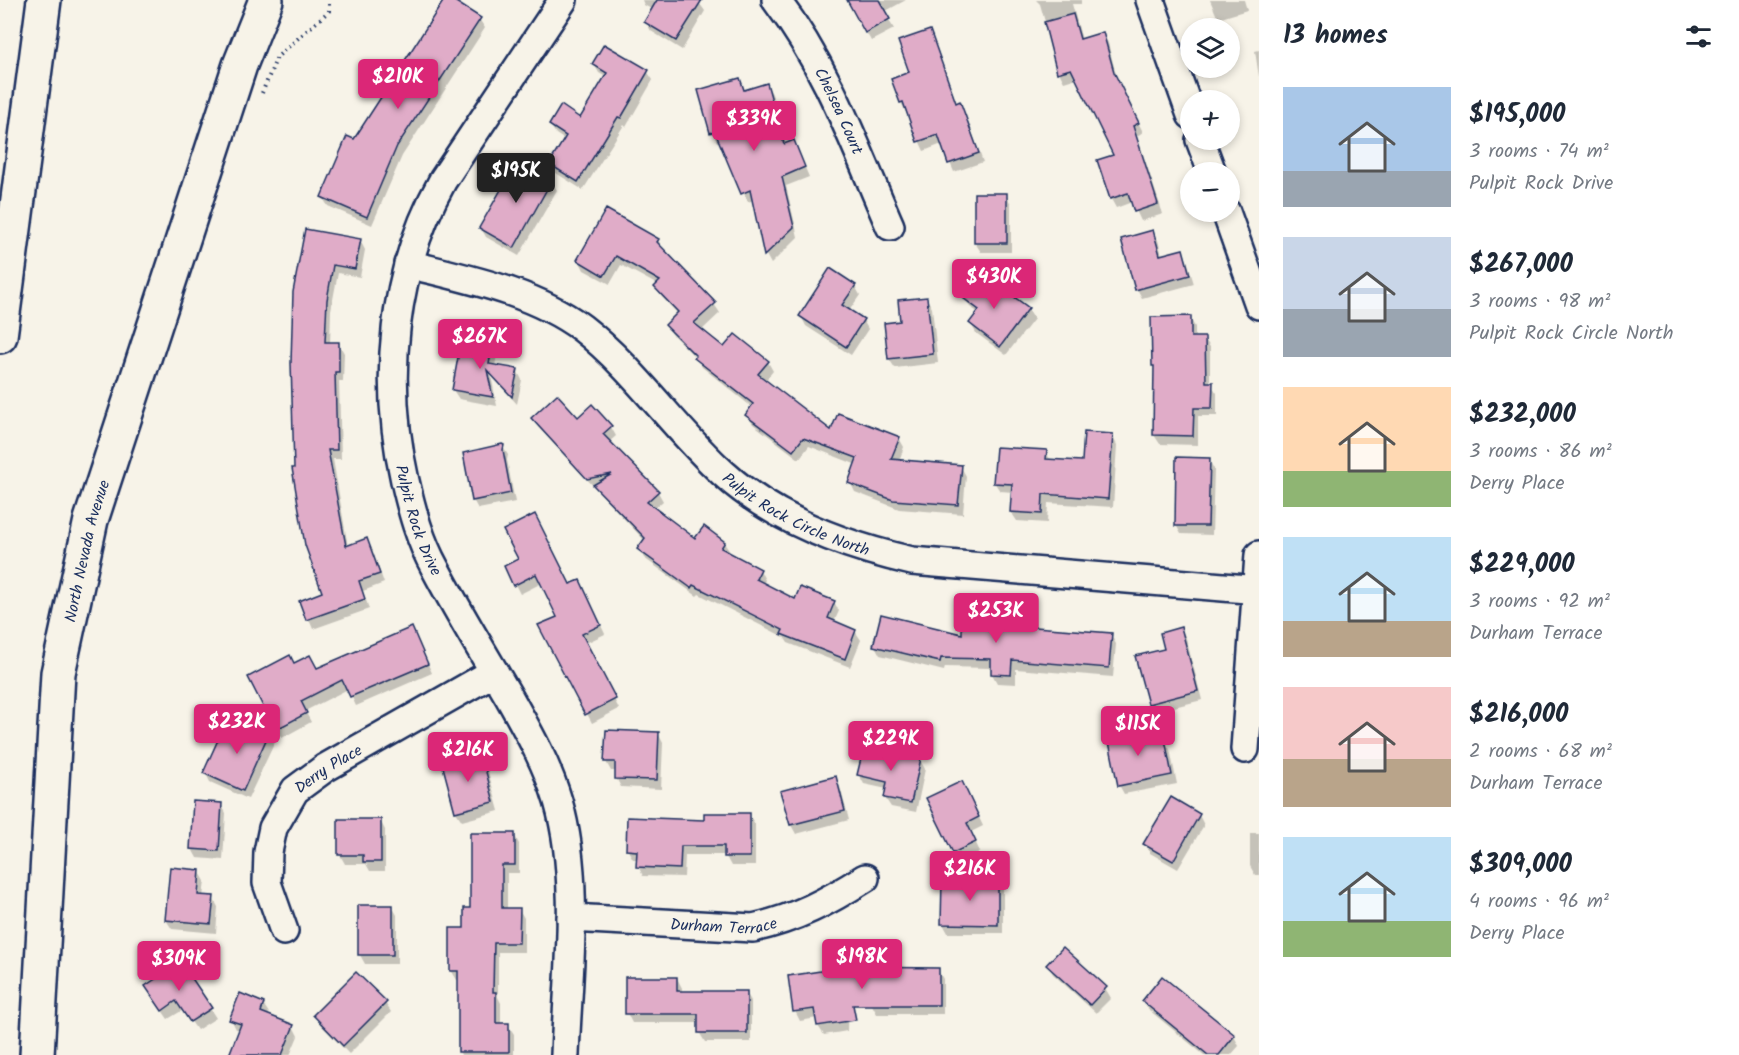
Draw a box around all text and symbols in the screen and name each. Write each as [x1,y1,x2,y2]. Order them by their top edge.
text: 13 homes [1283,15,1388,57]
map controls [1180,18,1240,222]
button: layers [1180,18,1240,78]
icon: filters [1682,20,1715,53]
pin: $210K [356,59,440,110]
text: $210K [372,62,424,94]
street label: Chelsea Court [807,63,870,159]
button: + [1180,90,1240,150]
text: $195,000 [1469,94,1565,136]
pin: $339K [712,101,796,152]
text: $339K [726,104,782,136]
icon: home [1331,111,1403,183]
text: 3 rooms · 74 m² [1469,136,1609,168]
pin: $195K [474,153,558,204]
text: $195K [491,156,541,188]
button: − [1180,162,1240,222]
text: Pulpit Rock Drive [1469,168,1613,200]
text: $267,000 [1469,244,1573,286]
pin: $430K [952,259,1036,310]
icon: home [1331,261,1403,333]
text: $430K [966,262,1022,294]
text: 3 rooms · 98 m² [1469,286,1610,318]
text: Pulpit Rock Circle North [1469,318,1673,350]
pin: $267K [438,319,522,370]
text: $267K [452,322,508,354]
text: $232,000 [1469,394,1576,436]
icon: home [1331,411,1403,483]
text: 3 rooms · 86 m² [1469,436,1612,468]
street label: Pulpit Rock Drive [388,463,448,581]
street label: Pulpit Rock Circle North [716,467,873,563]
text: Derry Place [1469,468,1565,500]
street label: North Nevada Avenue [58,477,117,625]
text: $229,000 [1469,544,1575,586]
icon: home [1331,561,1403,633]
text: 3 rooms · 92 m² [1469,586,1610,618]
pin: $253K [954,593,1038,644]
text: $253K [968,596,1024,628]
text: Durham Terrace [1469,618,1602,650]
text: $216,000 [1469,694,1568,736]
pin: $232K [195,704,279,755]
pin: $115K [1096,706,1180,757]
text: $232K [208,707,266,739]
text: $115K [1115,709,1161,741]
icon: home [1331,711,1403,783]
pin: $229K [849,721,933,772]
text: $229K [862,724,920,756]
pin: $216K [426,732,510,783]
text: $216K [442,735,494,767]
text: 2 rooms · 68 m² [1469,736,1612,768]
street label: Derry Place [290,738,367,800]
text: Durham Terrace [1469,768,1602,800]
text: $309,000 [1469,844,1572,886]
pin: $216K [928,851,1012,902]
text: $216K [944,854,996,886]
icon: home [1331,861,1403,933]
text: 4 rooms · 96 m² [1469,886,1609,918]
street label: Durham Terrace [670,911,780,942]
text: Derry Place [1469,918,1565,950]
pin: $198K [820,939,904,990]
pin: $309K [137,941,221,992]
text: $198K [836,942,888,974]
text: $309K [151,944,207,976]

